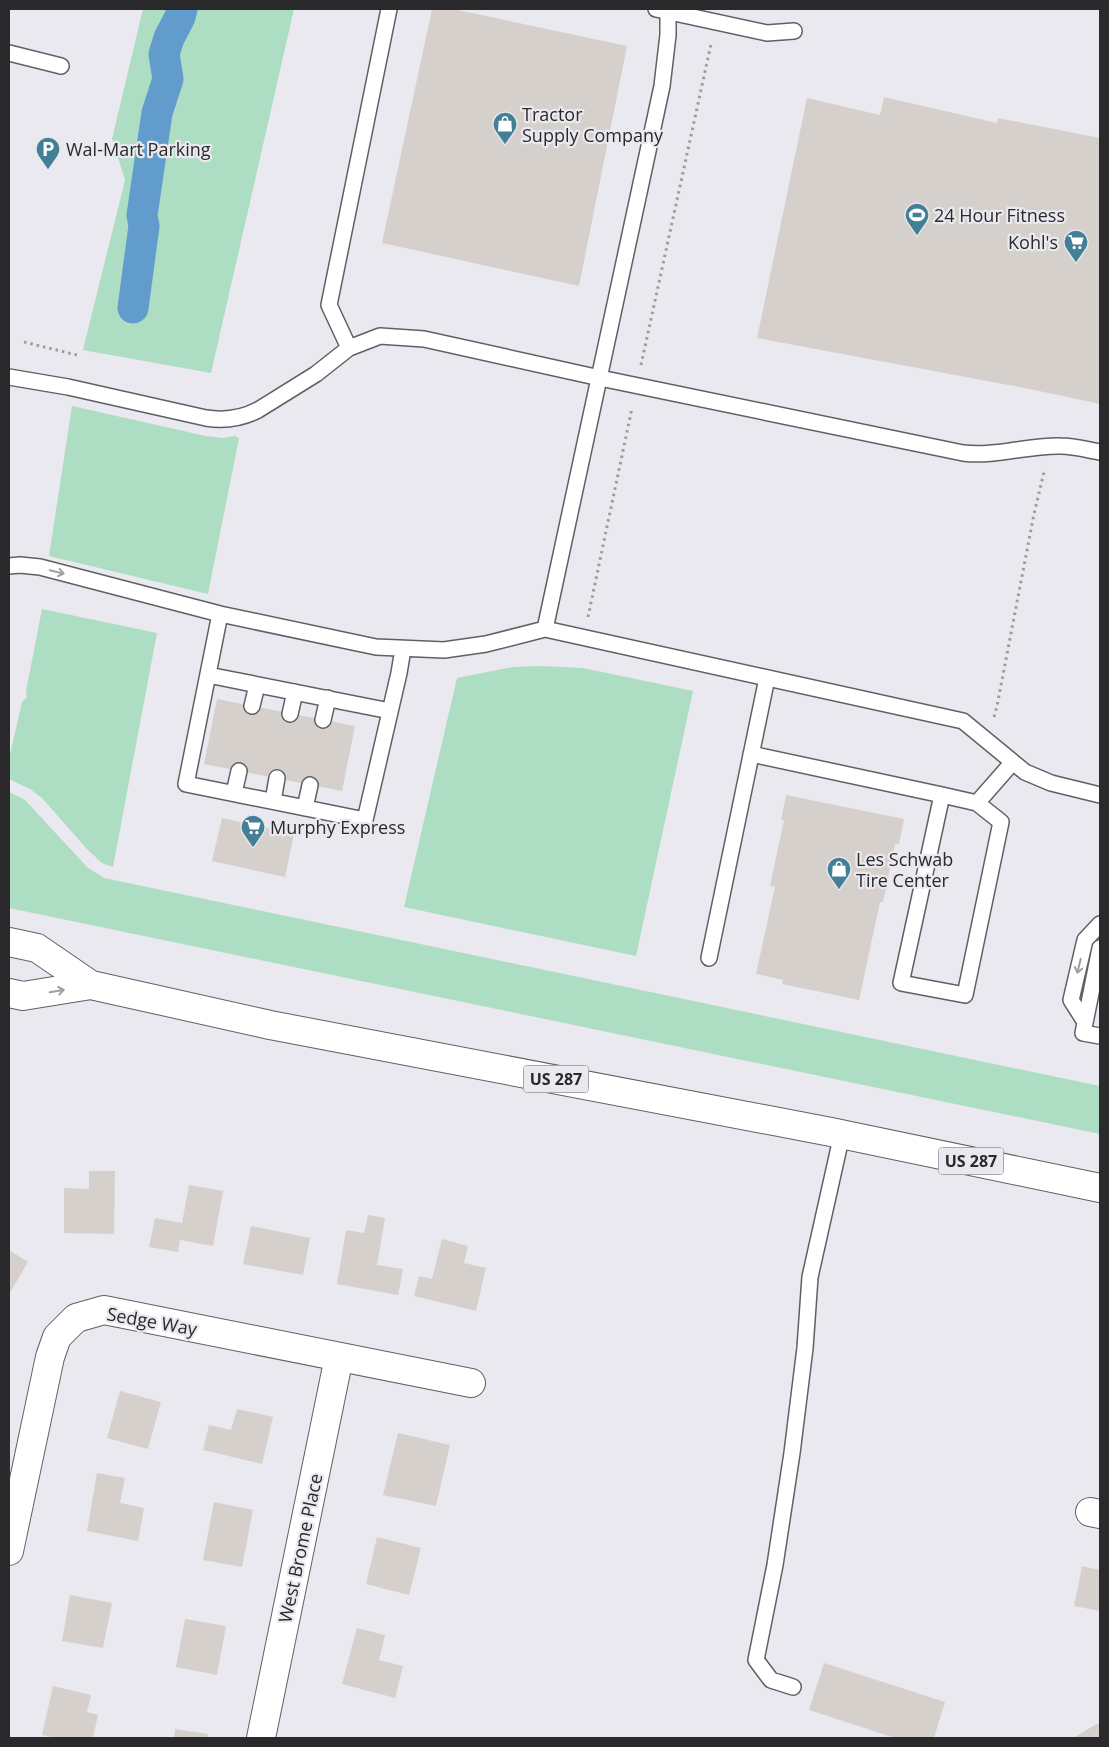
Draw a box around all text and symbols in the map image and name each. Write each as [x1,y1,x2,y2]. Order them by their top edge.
place label: Tractor Supply Company [522,102,664,147]
shop icon: Tractor Supply Company [492,111,518,145]
parking icon: Wal-Mart Parking [35,136,61,170]
place label: Wal-Mart Parking [66,137,211,161]
sports icon: 24 Hour Fitness [904,202,930,236]
place label: 24 Hour Fitness [934,203,1065,227]
supermarket icon: Kohl's [1063,229,1089,263]
place label: Kohl's [1008,230,1058,254]
one-way arrow [48,567,64,577]
supermarket icon: Murphy Express [240,814,266,848]
place label: Murphy Express [270,815,405,839]
place label: Les Schwab Tire Center [856,847,953,892]
shop icon: Les Schwab Tire Center [826,856,852,890]
one-way arrow [1074,957,1083,973]
one-way arrow [48,985,64,995]
road number: US 287 [524,1066,588,1092]
road number: US 287 [938,1148,1004,1174]
street label: Sedge Way [105,1301,200,1341]
street label: West Brome Place [272,1471,328,1625]

